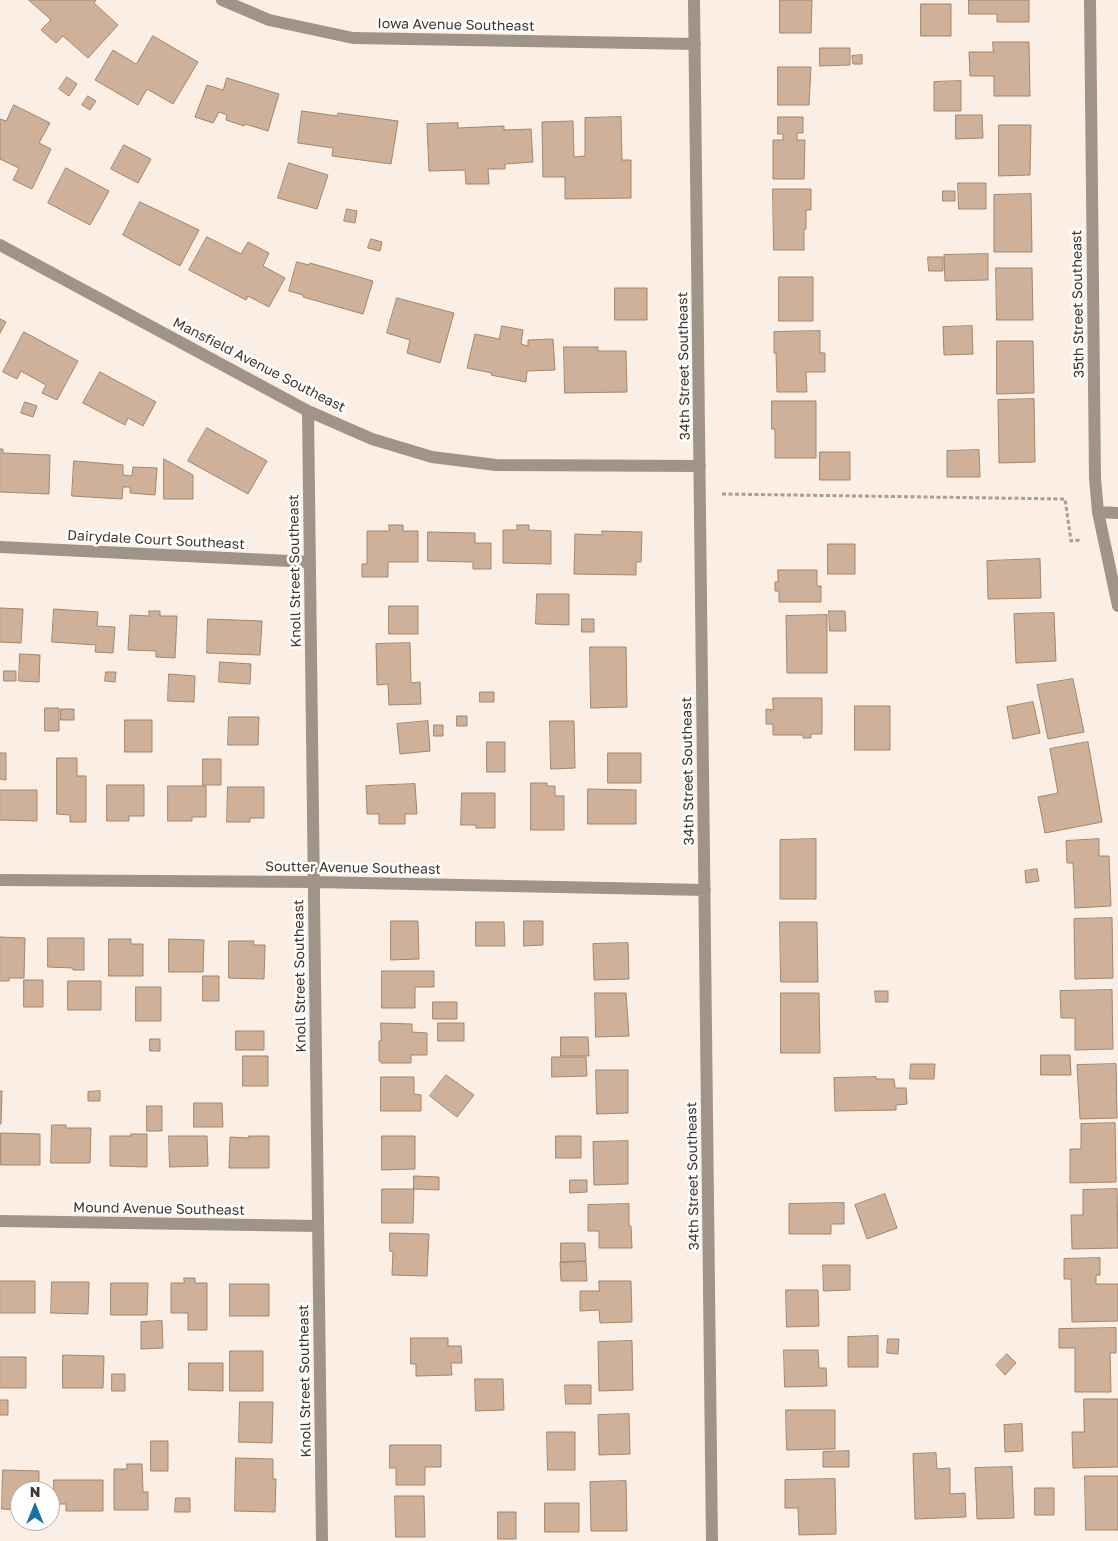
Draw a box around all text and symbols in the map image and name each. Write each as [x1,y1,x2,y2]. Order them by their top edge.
street label: Iowa Avenue Southeast [377,15,535,35]
street label: 35th Street Southeast [1068,230,1088,378]
street label: 34th Street Southeast [674,292,694,440]
street label: Mansfield Avenue Southeast [170,314,348,416]
street label: Knoll Street Southeast [285,494,305,648]
street label: Dairydale Court Southeast [67,527,245,553]
street label: 34th Street Southeast [678,697,698,845]
street label: Soutter Avenue Southeast [265,858,441,878]
street label: Knoll Street Southeast [290,899,310,1053]
street label: 34th Street Southeast [683,1102,703,1250]
street label: Mound Avenue Southeast [73,1199,245,1219]
street label: Knoll Street Southeast [295,1304,315,1458]
north arrow [10,1481,60,1531]
text: N [30,1483,40,1500]

